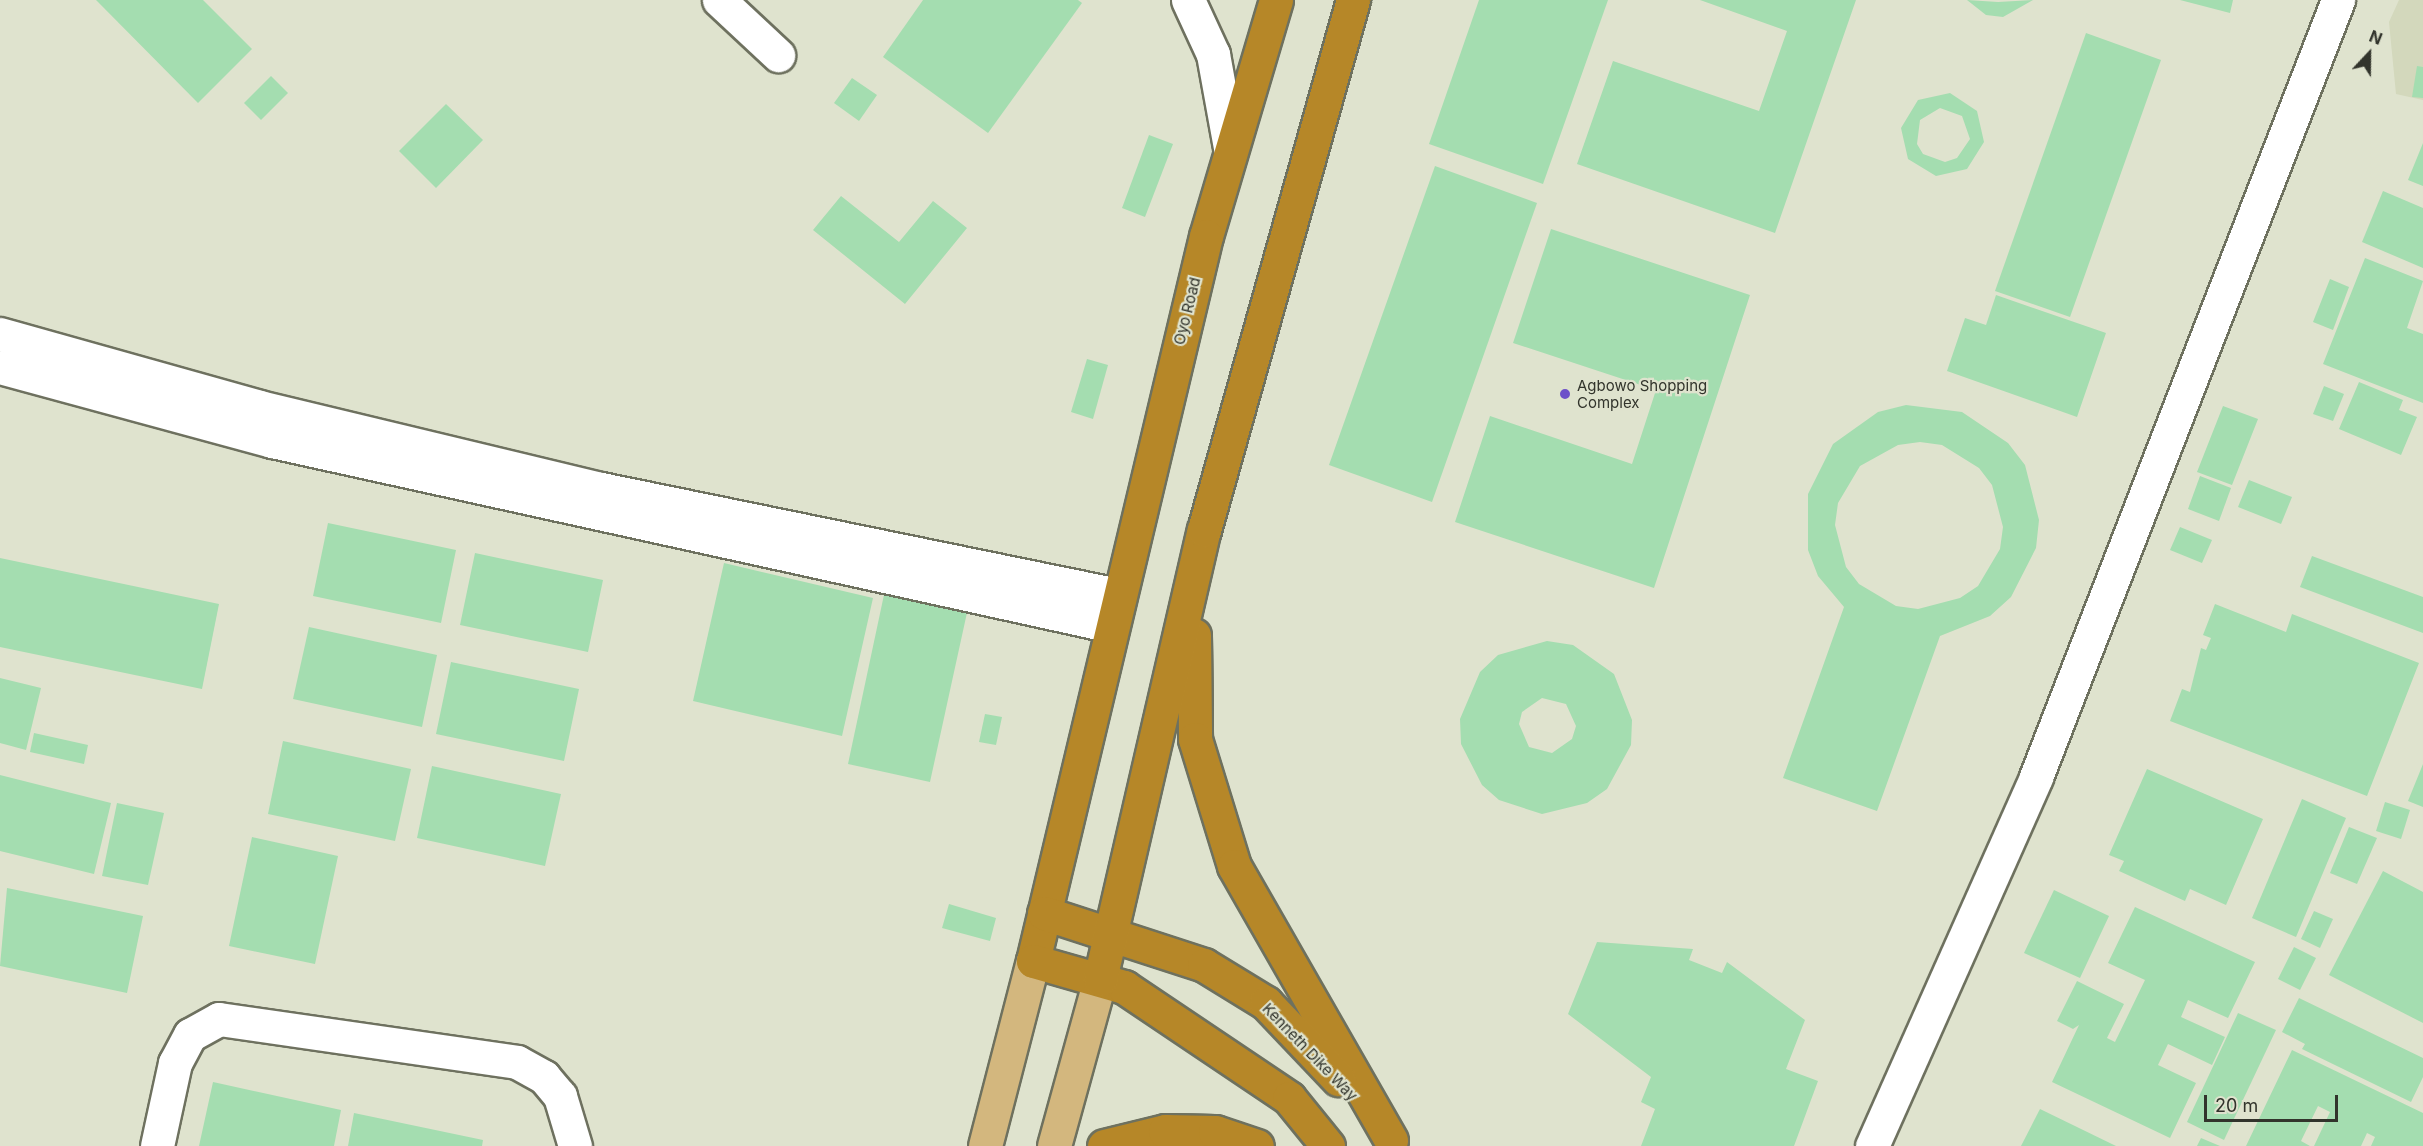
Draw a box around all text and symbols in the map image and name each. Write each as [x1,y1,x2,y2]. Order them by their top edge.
north arrow [2339,24,2399,84]
text: N [2366,26,2385,49]
street label: Oyo Road [1170,275,1204,347]
place label: Agbowo Shopping Complex [1577,376,1707,411]
marker: Agbowo Shopping Complex [1558,387,1572,401]
street label: Kenneth Dike Way [1259,999,1361,1105]
scale bar [2207,1083,2340,1121]
text: 20 m [2215,1095,2258,1116]

